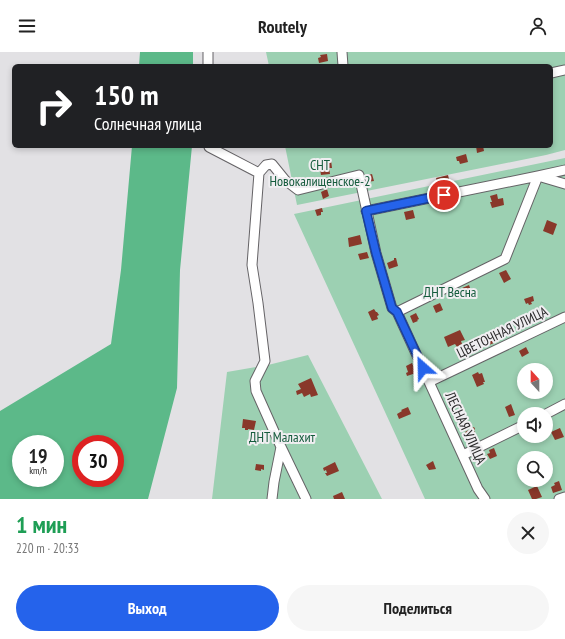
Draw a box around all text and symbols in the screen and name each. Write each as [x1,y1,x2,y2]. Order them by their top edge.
icon: menu [16,15,38,37]
text: Routely [258,15,307,38]
icon: person [527,15,549,37]
text: 150 m [94,76,158,113]
icon: right [28,80,80,132]
text: Солнечная улица [94,112,202,135]
park label: СНТ Новокалищенское-2 [270,156,370,190]
pin [427,178,461,212]
icon: arrive [433,184,455,206]
park label: ДНТ Весна [424,283,476,301]
street label: ЦВЕТОЧНАЯ УЛИЦА [454,302,551,362]
position arrow [402,347,444,389]
north arrow [517,363,553,399]
map controls [517,363,553,487]
street label: ЛЕСНАЯ УЛИЦА [441,388,491,467]
button: sound [517,407,553,443]
park label: ДНТ Малахит [249,428,316,446]
speed limit sign: 30 [72,435,124,487]
text: 19 [28,443,48,469]
button: search [517,451,553,487]
text: km/h [29,464,47,477]
text: 1 мин [16,509,67,540]
button: close [507,512,549,554]
text: 220 m · 20:33 [16,540,79,557]
button: Выход [16,585,279,631]
button: Поделиться [287,585,549,631]

